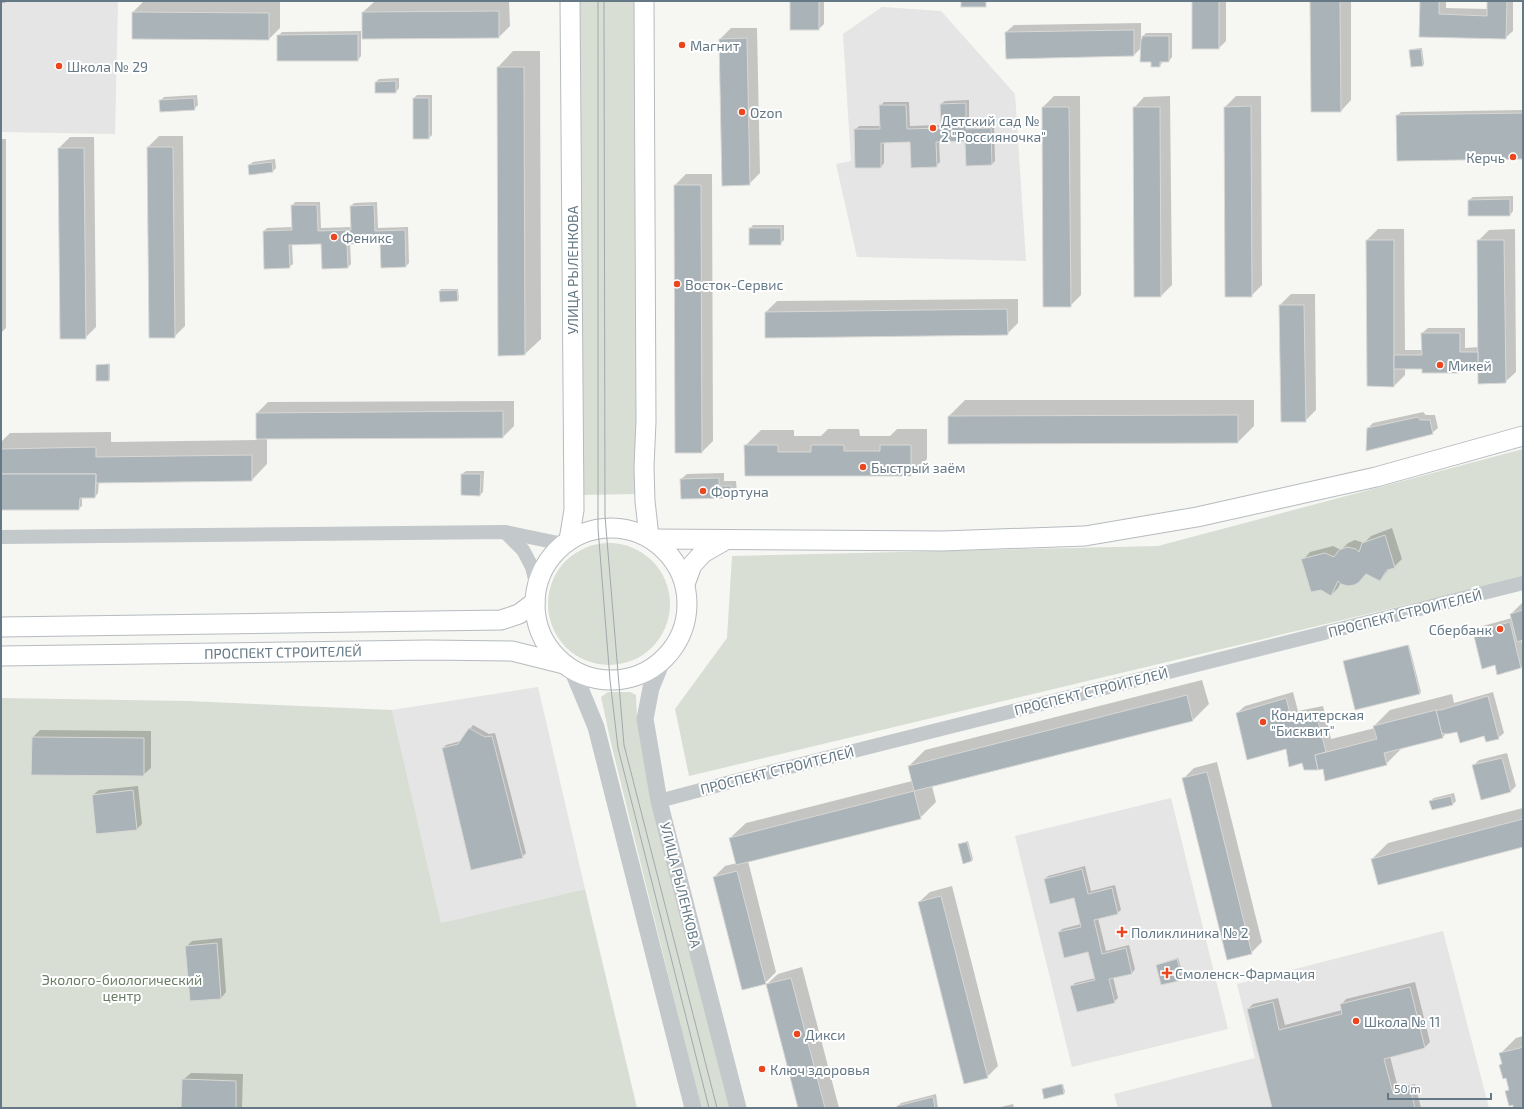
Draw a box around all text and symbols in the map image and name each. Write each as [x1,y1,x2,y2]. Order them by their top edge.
place label: Магнит [690,37,740,54]
marker: Магнит [677,40,687,50]
place label: Школа № 29 [67,58,148,75]
marker: Школа № 29 [54,61,64,71]
place label: Ozon [750,104,783,121]
marker: Ozon [737,107,747,117]
place label: Детский сад № 2 "Россияночка" [941,112,1046,145]
marker: Детский сад № 2 "Россияночка" [928,123,938,133]
place label: Керчь [1466,149,1505,166]
marker: Керчь [1508,152,1518,162]
street label: УЛИЦА РЫЛЕНКОВА [564,205,581,334]
place label: Феникс [342,229,392,246]
marker: Феникс [329,232,339,242]
place label: Восток-Сервис [685,276,784,293]
marker: Восток-Сервис [672,279,682,289]
place label: Микей [1448,357,1492,374]
marker: Микей [1435,360,1445,370]
place label: Быстрый заём [871,459,966,476]
marker: Быстрый заём [858,462,868,472]
place label: Фортуна [711,483,769,500]
marker: Фортуна [698,486,708,496]
street label: ПРОСПЕКТ СТРОИТЕЛЕЙ [1326,586,1484,640]
place label: Сбербанк [1429,621,1492,638]
marker: Сбербанк [1495,624,1505,634]
street label: ПРОСПЕКТ СТРОИТЕЛЕЙ [204,642,362,662]
street label: ПРОСПЕКТ СТРОИТЕЛЕЙ [1012,664,1170,718]
place label: Кондитерская "Бисквит" [1271,706,1364,739]
marker: Кондитерская "Бисквит" [1258,717,1268,727]
street label: ПРОСПЕКТ СТРОИТЕЛЕЙ [698,743,856,797]
street label: УЛИЦА РЫЛЕНКОВА [657,820,705,950]
place label: Поликлиника № 2 [1131,924,1249,941]
marker: Поликлиника № 2 [1116,926,1128,938]
place label: Смоленск-Фармация [1175,965,1315,982]
marker: Смоленск-Фармация [1162,968,1172,978]
park label: Эколого-биологический центр [42,971,202,1004]
place label: Школа № 11 [1364,1013,1440,1030]
marker: Школа № 11 [1351,1016,1361,1026]
place label: Дикси [805,1026,845,1043]
marker: Дикси [792,1029,802,1039]
place label: Ключ здоровья [770,1061,870,1078]
marker: Ключ здоровья [757,1064,767,1074]
scale bar [1388,1075,1491,1101]
text: 50 m [1394,1081,1421,1095]

